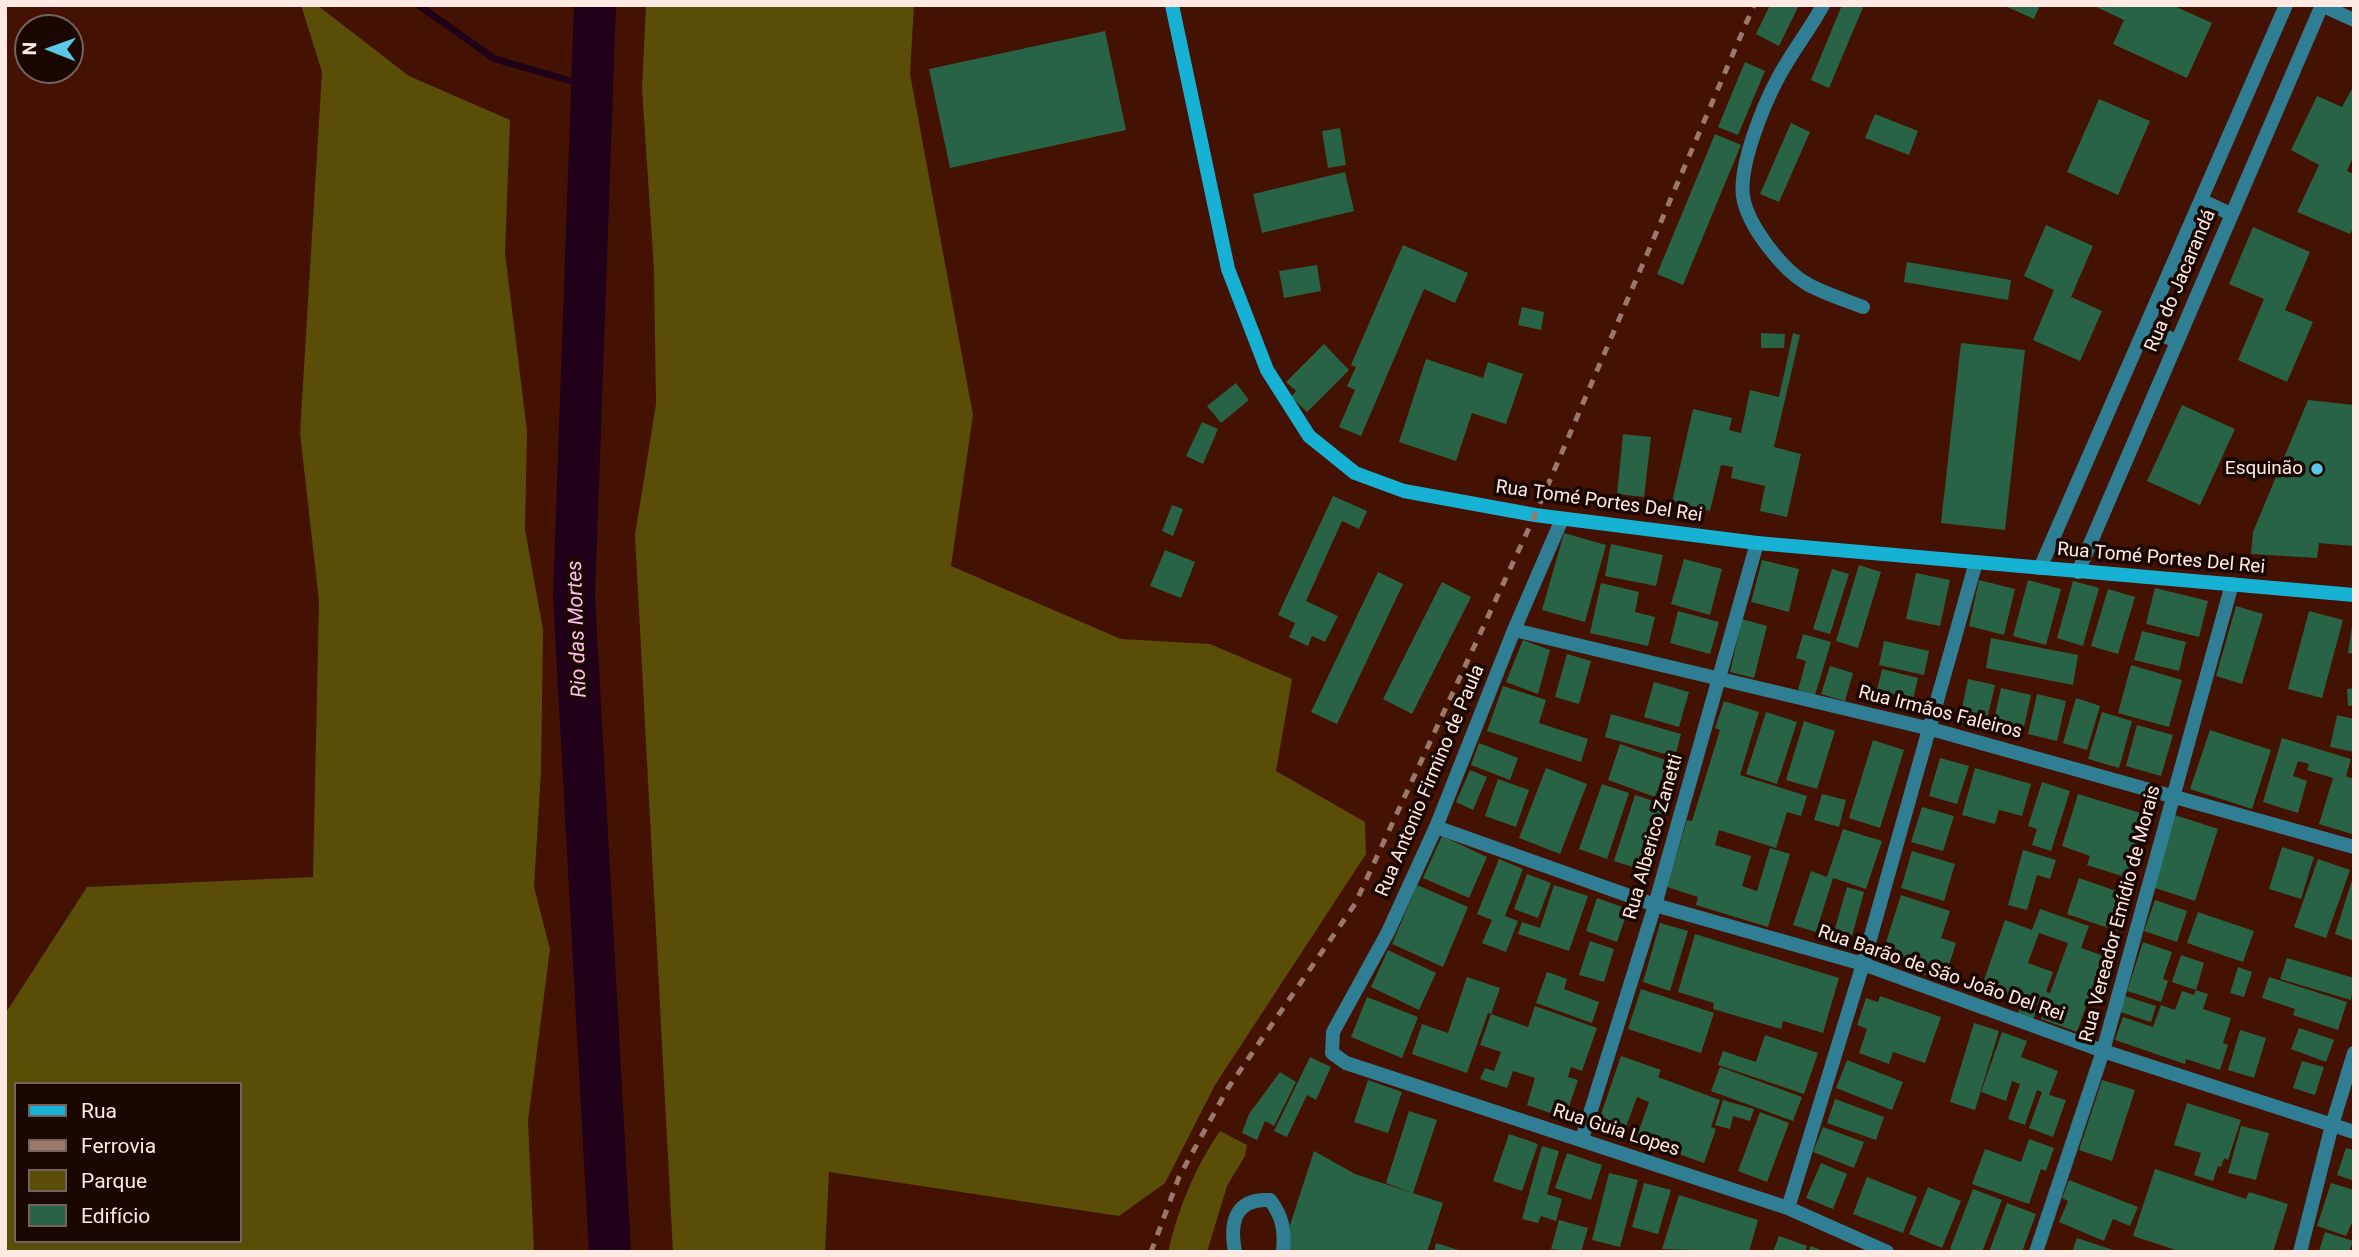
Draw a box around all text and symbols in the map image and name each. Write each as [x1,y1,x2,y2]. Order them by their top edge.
north arrow [14,14,84,84]
text: N [18,42,41,56]
street label: Rua do Jacarandá [2141,206,2221,356]
place label: Esquinão [2225,458,2303,480]
marker: Esquinão [2309,461,2325,477]
street label: Rua Tomé Portes Del Rei [1494,476,1704,528]
street label: Rua Tomé Portes Del Rei [2056,539,2266,579]
water label: Rio das Mortes [563,560,593,698]
street label: Rua Antonio Firmino de Paula [1372,662,1490,900]
street label: Rua Irmãos Faleiros [1856,682,2024,744]
street label: Rua Alberico Zanetti [1619,752,1689,922]
street label: Rua Vereador Emídio de Morais [2076,783,2166,1045]
street label: Rua Barão de São João Del Rei [1815,921,2067,1027]
legend [14,1082,242,1243]
text: Rua [81,1099,117,1123]
street label: Rua Guia Lopes [1550,1100,1682,1162]
text: Ferrovia [81,1134,156,1158]
text: Parque [81,1169,147,1193]
text: Edifício [81,1204,150,1228]

